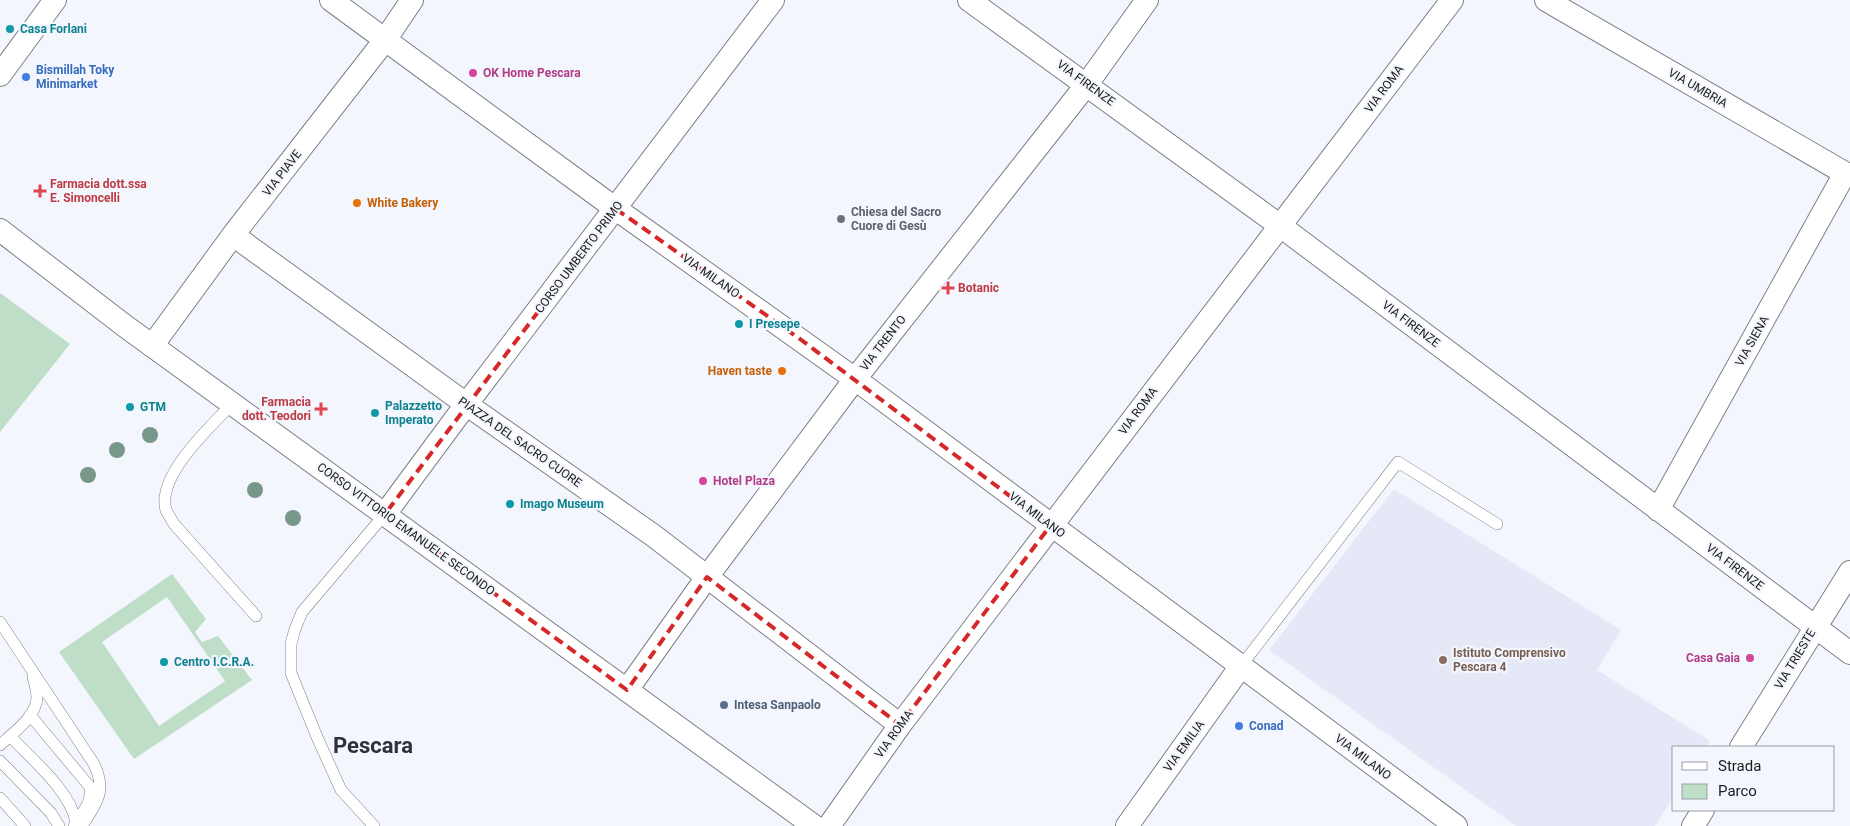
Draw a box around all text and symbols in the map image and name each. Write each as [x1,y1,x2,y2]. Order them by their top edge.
place label: Casa Forlani [20,22,87,36]
marker: Casa Forlani [4,23,16,35]
street label: VIA FIRENZE [1054,57,1118,109]
street label: VIA ROMA [1362,62,1407,116]
place label: Bismillah Toky Minimarket [36,63,115,91]
street label: VIA UMBRIA [1666,65,1730,111]
place label: OK Home Pescara [483,66,581,80]
marker: OK Home Pescara [467,67,479,79]
marker: Bismillah Toky Minimarket [20,71,32,83]
street label: VIA PIAVE [260,147,304,199]
place label: Farmacia dott.ssa E. Simoncelli [50,177,147,205]
marker: Farmacia dott.ssa E. Simoncelli [34,185,46,197]
place label: White Bakery [367,196,439,210]
marker: White Bakery [351,197,363,209]
street label: CORSO UMBERTO PRIMO [532,198,626,316]
place label: Chiesa del Sacro Cuore di Gesù [851,205,941,233]
marker: Chiesa del Sacro Cuore di Gesù [835,213,847,225]
street label: VIA MILANO [680,251,742,301]
place label: Botanic [958,281,999,295]
marker: Botanic [942,282,954,294]
street label: VIA FIRENZE [1379,298,1443,350]
street label: VIA TRENTO [857,312,909,374]
street label: VIA SIENA [1732,313,1772,369]
place label: I Presepe [749,317,800,331]
marker: I Presepe [733,318,745,330]
place label: Haven taste [708,364,773,378]
marker: Haven taste [776,365,788,377]
street label: VIA ROMA [1116,384,1161,438]
street label: PIAZZA DEL SACRO CUORE [456,394,585,490]
place label: Farmacia dott. Teodori [242,395,312,423]
place label: Palazzetto Imperato [385,399,442,427]
place label: GTM [140,400,166,414]
marker: GTM [124,401,136,413]
marker: Farmacia dott. Teodori [315,403,327,415]
marker: Palazzetto Imperato [369,407,381,419]
street label: CORSO VITTORIO EMANUELE SECONDO [314,460,498,598]
place label: Hotel Plaza [713,474,775,488]
marker: Hotel Plaza [697,475,709,487]
street label: VIA MILANO [1006,489,1068,541]
place label: Imago Museum [520,497,604,511]
marker: Imago Museum [504,498,516,510]
street label: VIA FIRENZE [1703,541,1767,593]
street label: VIA TRIESTE [1772,626,1818,691]
place label: Istituto Comprensivo Pescara 4 [1453,646,1566,674]
place label: Casa Gaia [1686,651,1741,665]
marker: Casa Gaia [1744,652,1756,664]
marker: Istituto Comprensivo Pescara 4 [1437,654,1449,666]
place label: Centro I.C.R.A. [174,655,254,669]
marker: Centro I.C.R.A. [158,656,170,668]
place label: Intesa Sanpaolo [734,698,821,712]
marker: Intesa Sanpaolo [718,699,730,711]
street label: VIA ROMA [872,707,916,761]
street label: VIA EMILIA [1161,717,1207,774]
place label: Conad [1249,719,1284,733]
marker: Conad [1233,720,1245,732]
street label: VIA MILANO [1332,731,1394,783]
district label: Pescara [333,733,413,758]
legend [1672,746,1835,811]
text: Strada [1718,757,1761,775]
text: Parco [1718,782,1757,800]

